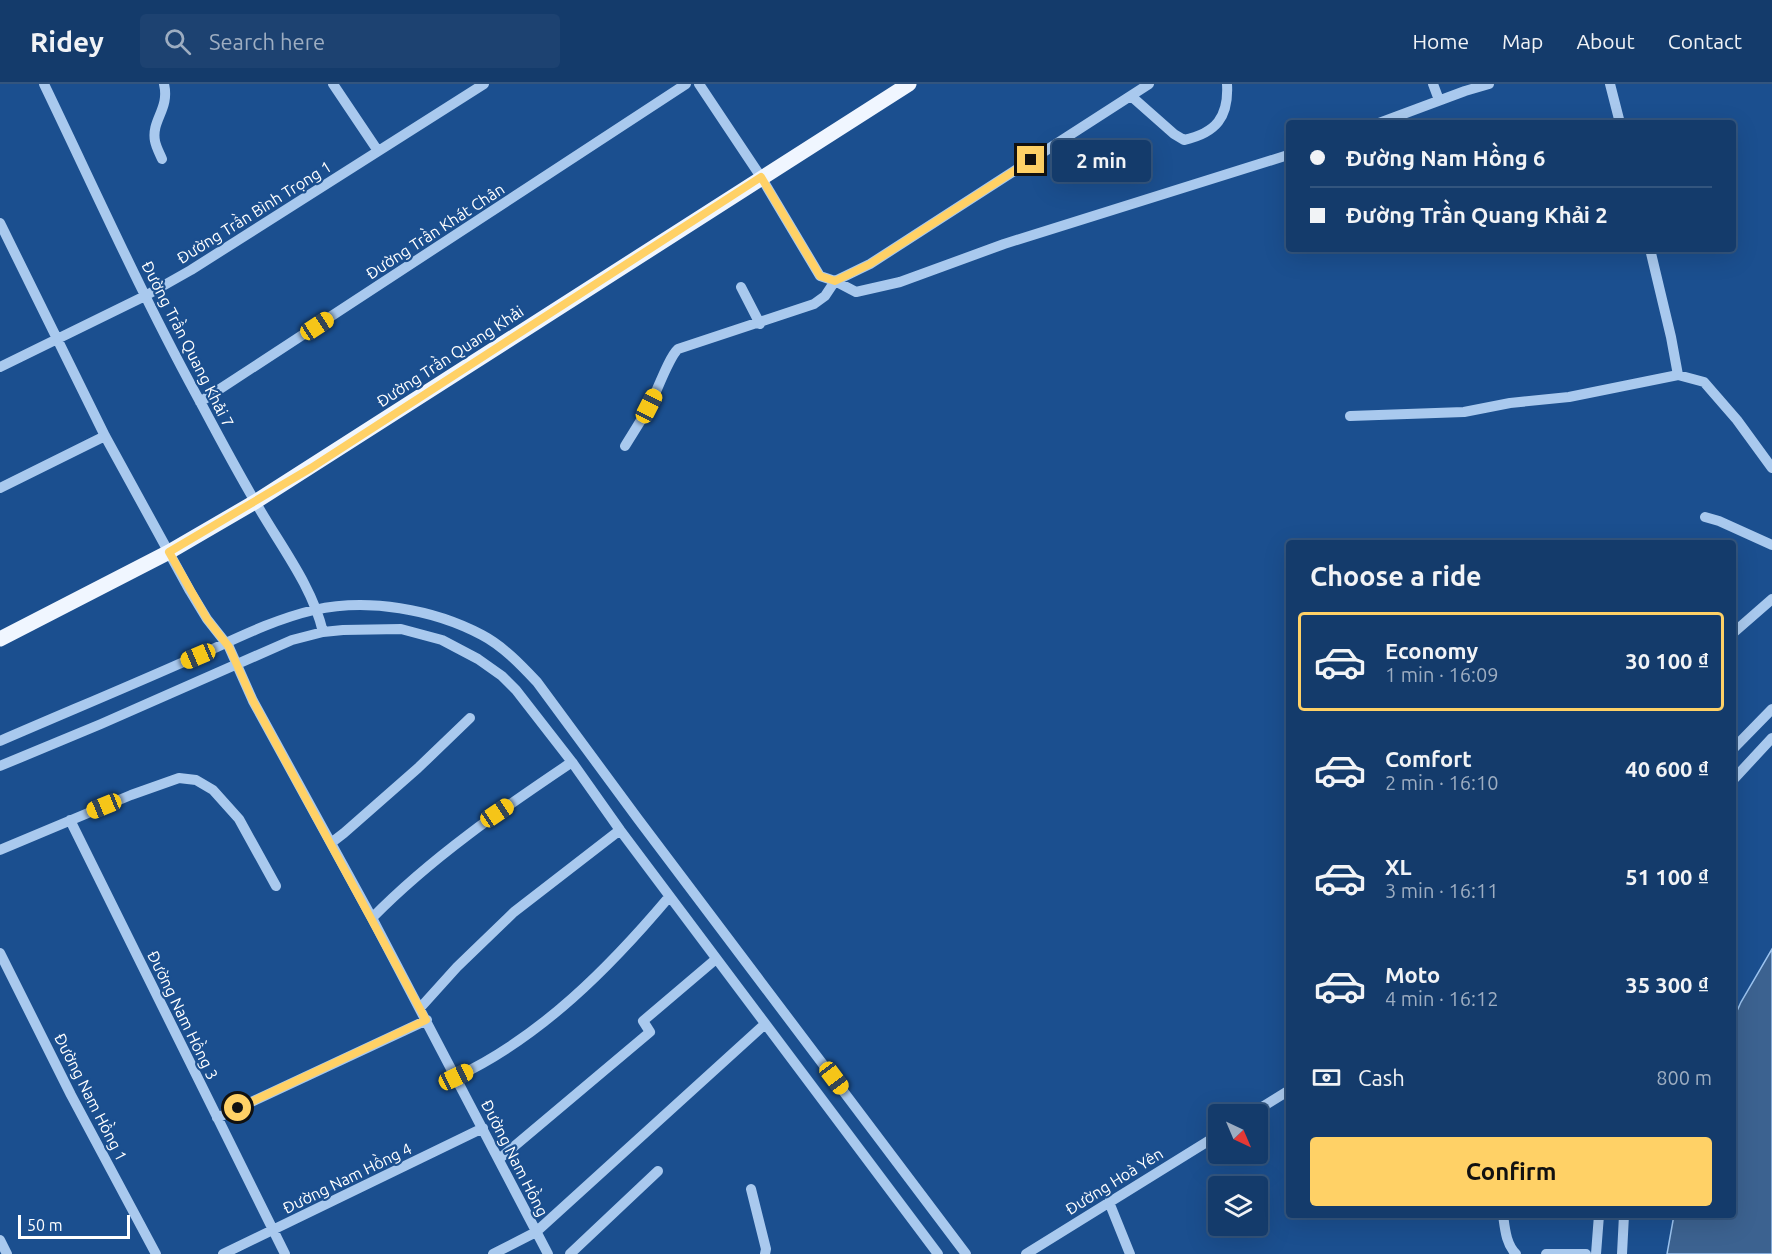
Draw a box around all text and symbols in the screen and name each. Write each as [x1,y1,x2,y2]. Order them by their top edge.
search box [140,14,560,68]
icon: search [161,25,194,58]
text: Ridey [30,26,104,57]
text: Search here [209,29,325,54]
text: Home [1412,29,1469,53]
text: Map [1502,29,1543,53]
text: About [1576,29,1635,53]
text: Contact [1668,29,1742,53]
callout: 2 min [1052,139,1151,181]
text: Đường Nam Hồng 6 [1346,145,1545,170]
route end [1017,146,1044,173]
text: 2 min [1076,149,1127,172]
street label: Đường Trần Bình Trọng 1 [172,155,334,267]
street label: Đường Trần Khát Chân [361,177,507,282]
text: Đường Trần Quang Khải 2 [1346,202,1608,227]
street label: Đường Trần Quang Khải 7 [138,257,240,430]
street label: Đường Trần Quang Khải [372,299,527,410]
car [297,309,337,343]
car [633,386,665,426]
text: Choose a ride [1310,561,1482,591]
icon: car [1313,635,1367,689]
text: Economy [1385,638,1478,663]
car [178,641,218,671]
text: 30 100 ₫ [1625,648,1709,673]
text: 1 min · 16:09 [1385,663,1499,686]
icon: car [1313,743,1367,797]
text: Comfort [1385,746,1472,771]
text: 40 600 ₫ [1625,756,1709,781]
text: 2 min · 16:10 [1385,771,1499,794]
car [84,791,124,821]
car [477,795,517,831]
icon: car [1313,851,1367,905]
text: XL [1385,854,1412,879]
text: 51 100 ₫ [1625,864,1709,889]
text: 3 min · 16:11 [1385,879,1499,902]
street label: Đường Nam Hồng 3 [144,946,225,1082]
icon: car [1313,959,1367,1013]
text: Moto [1385,962,1440,987]
text: 35 300 ₫ [1625,972,1709,997]
text: 4 min · 16:12 [1385,987,1499,1010]
street label: Đường Nam Hồng 1 [51,1029,134,1164]
car [816,1058,852,1098]
car [436,1061,476,1093]
icon: cash [1310,1061,1343,1094]
text: Cash [1358,1065,1405,1090]
text: 800 m [1656,1066,1712,1089]
route start [224,1094,251,1121]
street label: Đường Nam Hồng [478,1095,555,1219]
north arrow [1208,1104,1268,1164]
map controls [1208,1104,1268,1236]
street label: Đường Nam Hồng 4 [278,1136,414,1217]
button: Confirm [1310,1137,1712,1206]
street label: Đường Hoà Yên [1062,1144,1166,1218]
button: layers [1208,1176,1268,1236]
scale bar [18,1212,130,1240]
text: 50 m [27,1216,63,1234]

